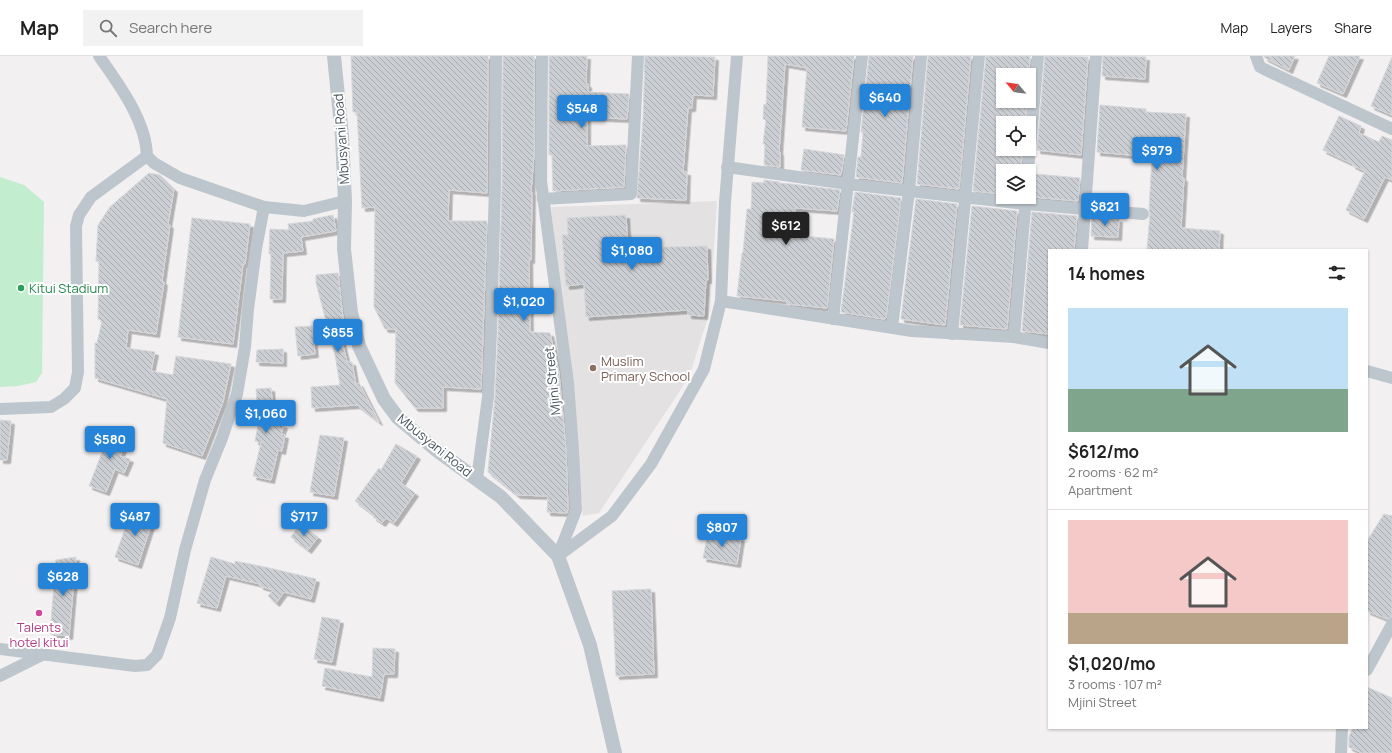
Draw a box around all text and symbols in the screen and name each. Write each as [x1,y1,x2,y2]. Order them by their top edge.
search box [83,10,363,46]
text: Map [20,15,59,41]
icon: search [97,17,119,39]
text: Search here [129,17,212,38]
text: Map [1220,18,1248,37]
text: Layers [1270,18,1312,37]
text: Share [1334,18,1372,37]
north arrow [996,68,1036,108]
map controls [996,68,1036,204]
pin: $640 [861,84,909,118]
text: $640 [869,88,901,106]
street label: Mbusyani Road [329,93,353,185]
pin: $548 [558,95,606,129]
text: $548 [566,99,598,117]
button: locate [996,116,1036,156]
pin: $979 [1133,137,1181,171]
text: $979 [1141,141,1173,159]
button: layers [996,164,1036,204]
pin: $821 [1081,193,1129,227]
text: $821 [1090,197,1120,215]
pin: $612 [762,212,810,246]
text: $612 [771,216,801,234]
pin: $1,080 [599,237,665,271]
text: $1,080 [611,241,653,259]
text: 14 homes [1068,262,1145,285]
icon: filters [1326,262,1348,284]
place label: Kitui Stadium [29,279,108,297]
marker: Kitui Stadium [16,283,26,293]
pin: $1,020 [491,288,557,322]
text: $1,020 [503,292,545,310]
pin: $855 [314,319,362,353]
text: $855 [322,323,354,341]
icon: home [1172,334,1244,406]
street label: Mjini Street [539,346,565,416]
place label: Muslim Primary School [601,352,690,385]
marker: Muslim Primary School [588,363,598,373]
pin: $1,060 [233,400,299,434]
text: $1,060 [245,404,287,422]
street label: Mbusyani Road [394,409,476,481]
pin: $580 [86,426,134,460]
text: $580 [94,430,126,448]
text: $612/mo [1068,440,1139,463]
text: 2 rooms · 62 m² [1068,463,1158,481]
text: Apartment [1068,481,1132,499]
pin: $487 [111,503,159,537]
pin: $717 [280,503,328,537]
text: $487 [120,507,150,525]
text: $717 [290,507,318,525]
pin: $807 [698,514,746,548]
text: $807 [706,518,738,536]
icon: home [1172,546,1244,618]
pin: $628 [39,563,87,597]
text: $628 [47,567,79,585]
marker: Talents hotel kitui [34,608,44,618]
place label: Talents hotel kitui [9,618,69,651]
text: $1,020/mo [1068,652,1156,675]
text: 3 rooms · 107 m² [1068,675,1162,693]
text: Mjini Street [1068,693,1137,711]

